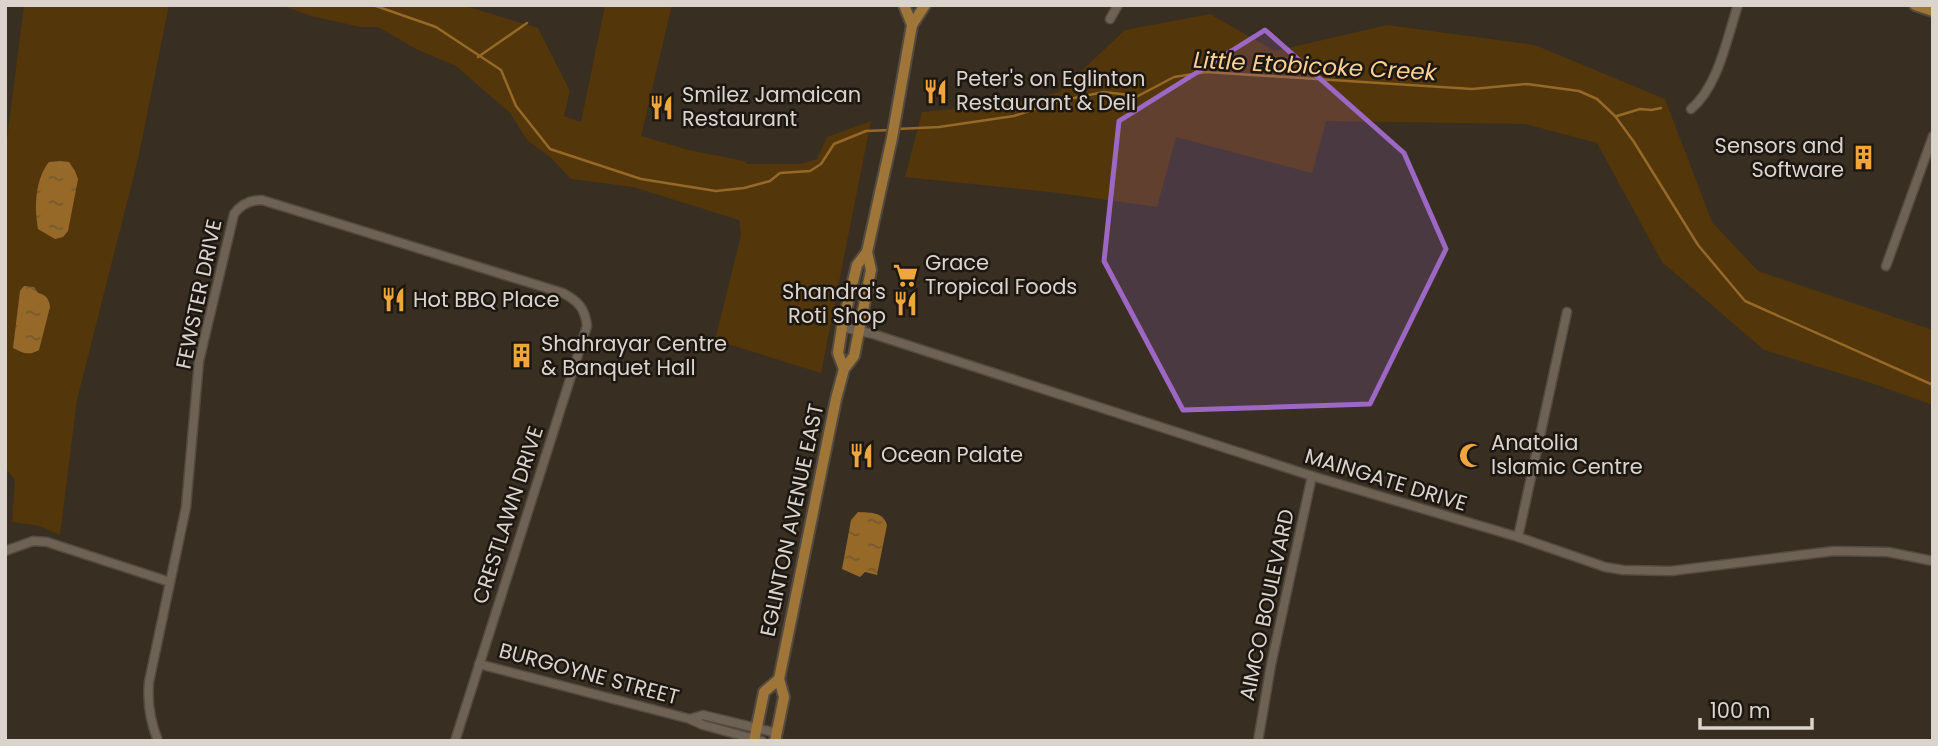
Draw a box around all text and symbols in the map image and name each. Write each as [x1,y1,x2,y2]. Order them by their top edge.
water label: Little Etobicoke Creek [1193,44,1439,88]
place label: Peter's on Eglinton Restaurant & Deli [956,64,1145,117]
restaurant icon: Peter's on Eglinton Restaurant & Deli [922,77,950,105]
place label: Smilez Jamaican Restaurant [682,80,861,133]
restaurant icon: Smilez Jamaican Restaurant [648,93,676,121]
place label: Sensors and Software [1715,131,1844,184]
building icon: Sensors and Software [1850,144,1878,172]
street label: FEWSTER DRIVE [168,216,229,371]
place label: Grace Tropical Foods [925,248,1077,301]
supermarket icon: Grace Tropical Foods [891,261,919,289]
place label: Shandra's Roti Shop [782,277,886,330]
place label: Hot BBQ Place [413,285,559,314]
restaurant icon: Hot BBQ Place [379,286,407,314]
restaurant icon: Shandra's Roti Shop [892,290,920,318]
place label: Shahrayar Centre & Banquet Hall [541,329,727,382]
building icon: Shahrayar Centre & Banquet Hall [507,342,535,370]
street label: EGLINTON AVENUE EAST [753,401,830,639]
street label: CRESTLAWN DRIVE [465,422,550,607]
place label: Anatolia Islamic Centre [1491,428,1643,481]
place label: Ocean Palate [881,440,1023,469]
restaurant icon: Ocean Palate [847,441,875,469]
street label: MAINGATE DRIVE [1302,441,1471,518]
mosque icon: Anatolia Islamic Centre [1457,441,1485,469]
street label: AIMCO BOULEVARD [1232,506,1301,703]
street label: BURGOYNE STREET [496,636,682,712]
scale bar [1700,686,1812,730]
text: 100 m [1710,696,1770,725]

